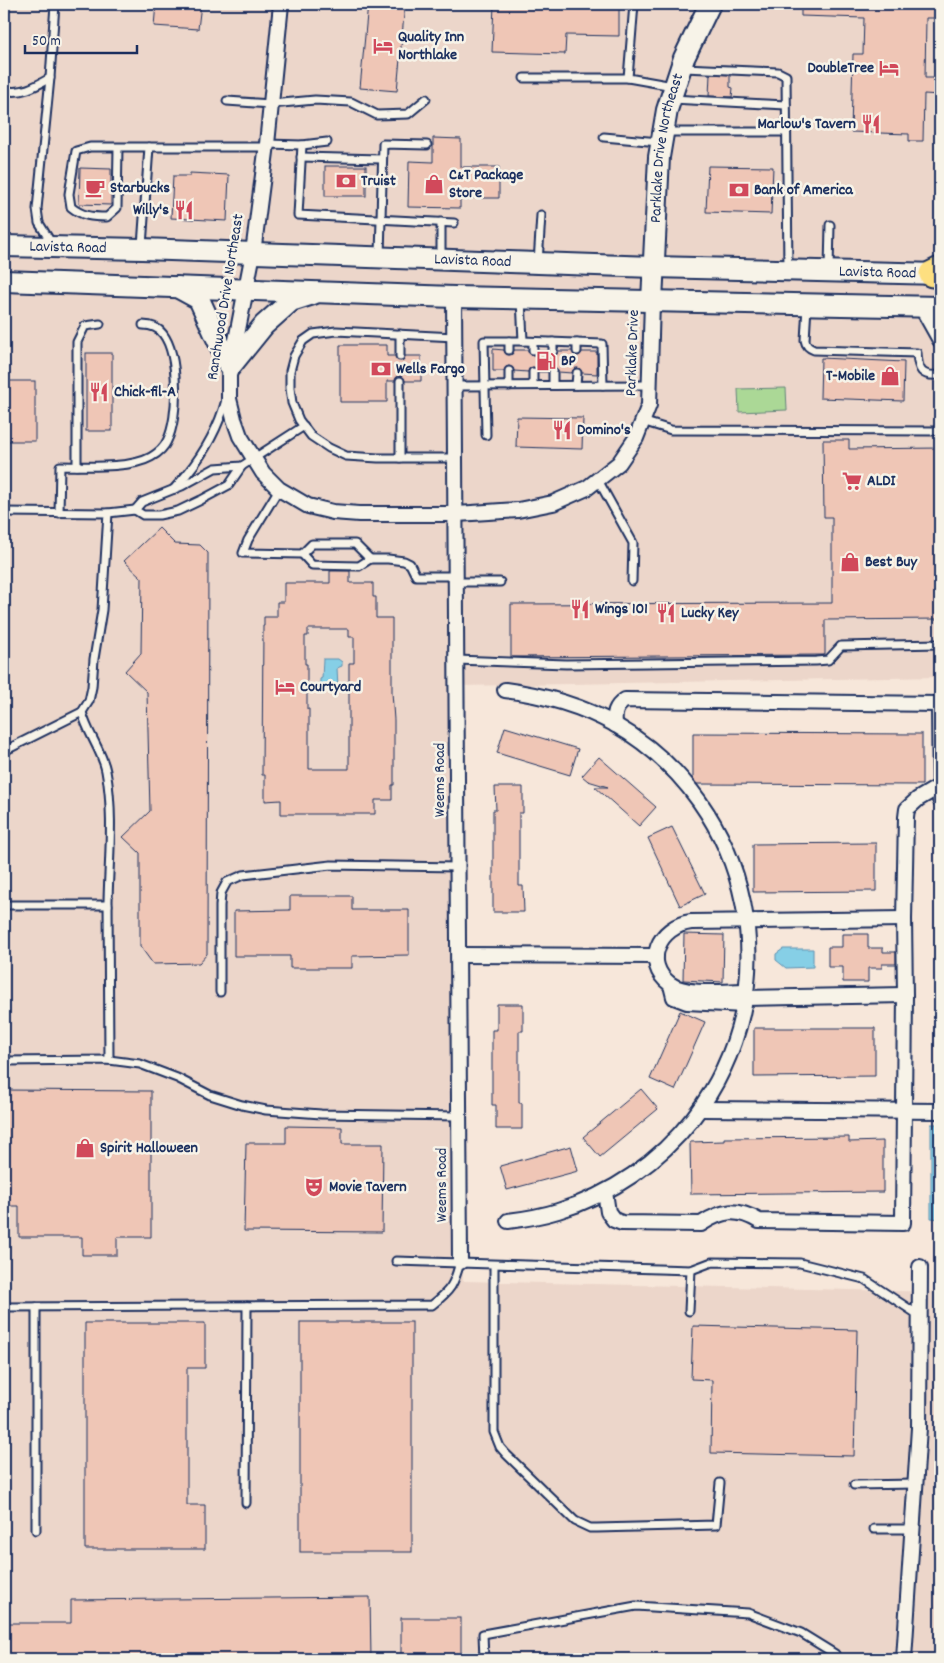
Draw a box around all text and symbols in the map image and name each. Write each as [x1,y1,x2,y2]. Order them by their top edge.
scale bar [25,22,138,54]
place label: Quality Inn Northlake [398,26,464,67]
text: 50 m [32,31,61,53]
hotel icon: Quality Inn Northlake [372,35,394,57]
place label: DoubleTree [808,57,874,80]
hotel icon: DoubleTree [878,57,900,79]
street label: Parklake Drive Northeast [644,70,690,224]
place label: Marlow's Tavern [757,113,856,136]
restaurant icon: Marlow's Tavern [860,113,882,135]
place label: C&T Package Store [449,164,523,205]
bank icon: Truist [335,170,357,192]
place label: Truist [361,170,396,193]
shop icon: C&T Package Store [423,173,445,195]
cafe icon: Starbucks [84,177,106,199]
place label: Starbucks [110,177,170,200]
bank icon: Bank of America [728,179,750,201]
place label: Bank of America [754,179,854,202]
place label: Willy's [133,199,169,222]
restaurant icon: Willy's [173,199,195,221]
street label: Ranchwood Drive Northeast [201,212,251,382]
street label: Lavista Road [29,235,107,260]
street label: Lavista Road [434,248,512,274]
street label: Lavista Road [839,260,917,285]
street label: Parklake Drive [620,309,646,397]
fuel station icon: BP [535,350,557,372]
place label: BP [561,350,577,373]
bank icon: Wells Fargo [370,358,392,380]
place label: Wells Fargo [396,358,465,381]
place label: T-Mobile [826,365,875,388]
shop icon: T-Mobile [879,365,901,387]
restaurant icon: Chick-fil-A [88,381,110,403]
place label: Chick-fil-A [114,381,176,404]
restaurant icon: Domino's [551,419,573,441]
place label: Domino's [577,419,631,442]
supermarket icon: ALDI [841,470,863,492]
place label: ALDI [867,470,897,493]
shop icon: Best Buy [839,551,861,573]
place label: Best Buy [865,551,918,574]
restaurant icon: Wings 101 [569,598,591,620]
place label: Wings 101 [595,598,648,621]
restaurant icon: Lucky Key [655,602,677,624]
place label: Lucky Key [681,602,740,625]
hotel icon: Courtyard [274,676,296,698]
place label: Courtyard [300,676,361,699]
street label: Weems Road [429,743,452,817]
shop icon: Spirit Halloween [74,1137,96,1159]
place label: Spirit Halloween [100,1137,198,1160]
street label: Weems Road [431,1148,454,1222]
theatre icon: Movie Tavern [303,1176,325,1198]
place label: Movie Tavern [329,1176,407,1199]

